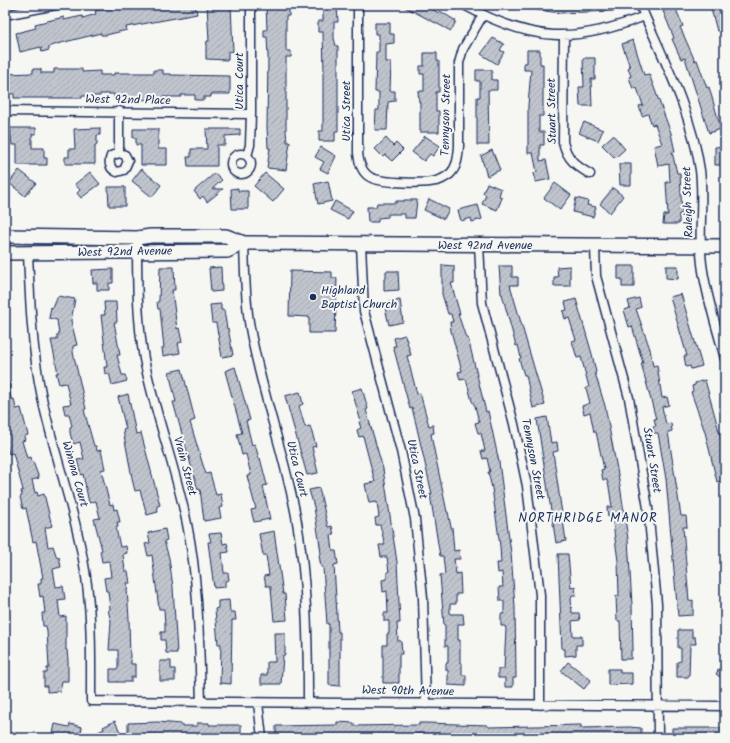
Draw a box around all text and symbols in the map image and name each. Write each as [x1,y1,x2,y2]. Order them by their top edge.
street label: Utica Court [230,52,249,110]
street label: Tennyson Street [436,73,456,156]
street label: Stuart Street [542,77,562,144]
street label: Utica Street [337,80,356,141]
street label: West 92nd Place [85,90,171,110]
street label: Raleigh Street [677,166,699,238]
street label: West 92nd Avenue [438,236,533,255]
street label: West 92nd Avenue [77,242,173,262]
place label: Highland Baptist Church [321,281,397,314]
marker: Highland Baptist Church [308,292,318,302]
street label: Tennyson Street [516,417,550,502]
street label: Stuart Street [637,426,667,495]
street label: Vrain Street [168,434,202,498]
street label: Utica Street [401,437,433,501]
street label: Winona Court [57,439,94,510]
street label: Utica Court [281,439,313,500]
district label: NORTHRIDGE MANOR [518,508,658,529]
street label: West 90th Avenue [362,681,455,701]

